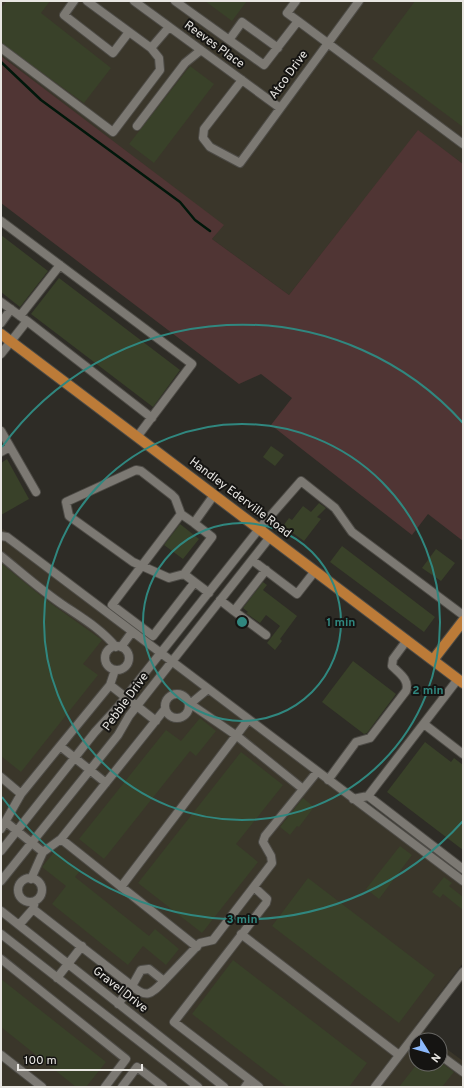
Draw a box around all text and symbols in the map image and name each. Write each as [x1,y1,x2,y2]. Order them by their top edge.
street label: Reeves Place [181,18,247,72]
street label: Atco Drive [266,47,312,103]
street label: Handley Ederville Road [186,454,294,542]
centre of rings [235,615,249,629]
text: 1 min [327,615,355,631]
street label: Pebble Drive [99,670,153,734]
text: 2 min [412,683,444,699]
text: 3 min [226,912,258,928]
street label: Gravel Drive [89,963,151,1017]
north arrow [408,1032,448,1072]
scale bar [18,1046,142,1072]
text: N [427,1050,443,1065]
text: 100 m [24,1053,57,1069]

